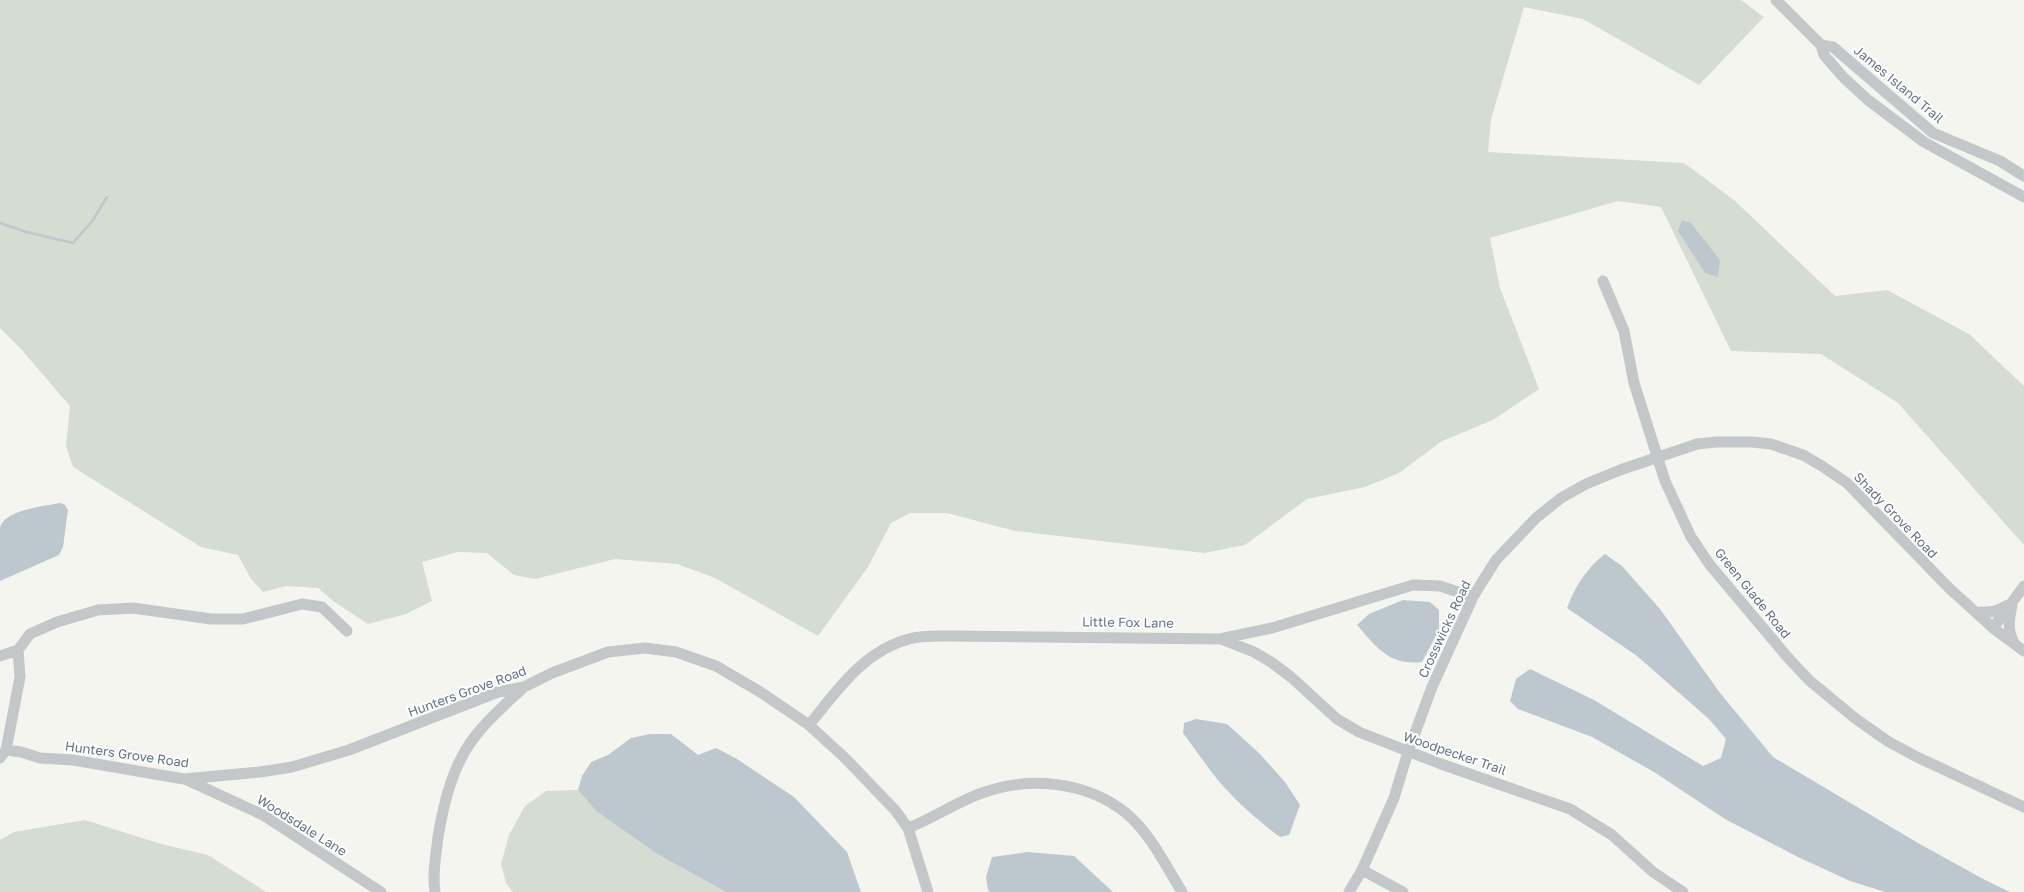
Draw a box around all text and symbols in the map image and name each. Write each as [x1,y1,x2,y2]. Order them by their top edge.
street label: James Island Trail [1851,42,1947,126]
street label: Shady Grove Road [1851,469,1941,561]
street label: Green Glade Road [1712,545,1794,641]
street label: Crosswicks Road [1414,578,1474,680]
street label: Little Fox Lane [1082,613,1174,631]
street label: Hunters Grove Road [406,662,528,720]
street label: Woodpecker Trail [1401,728,1509,778]
street label: Hunters Grove Road [64,737,190,771]
street label: Woodsdale Lane [254,791,350,859]

